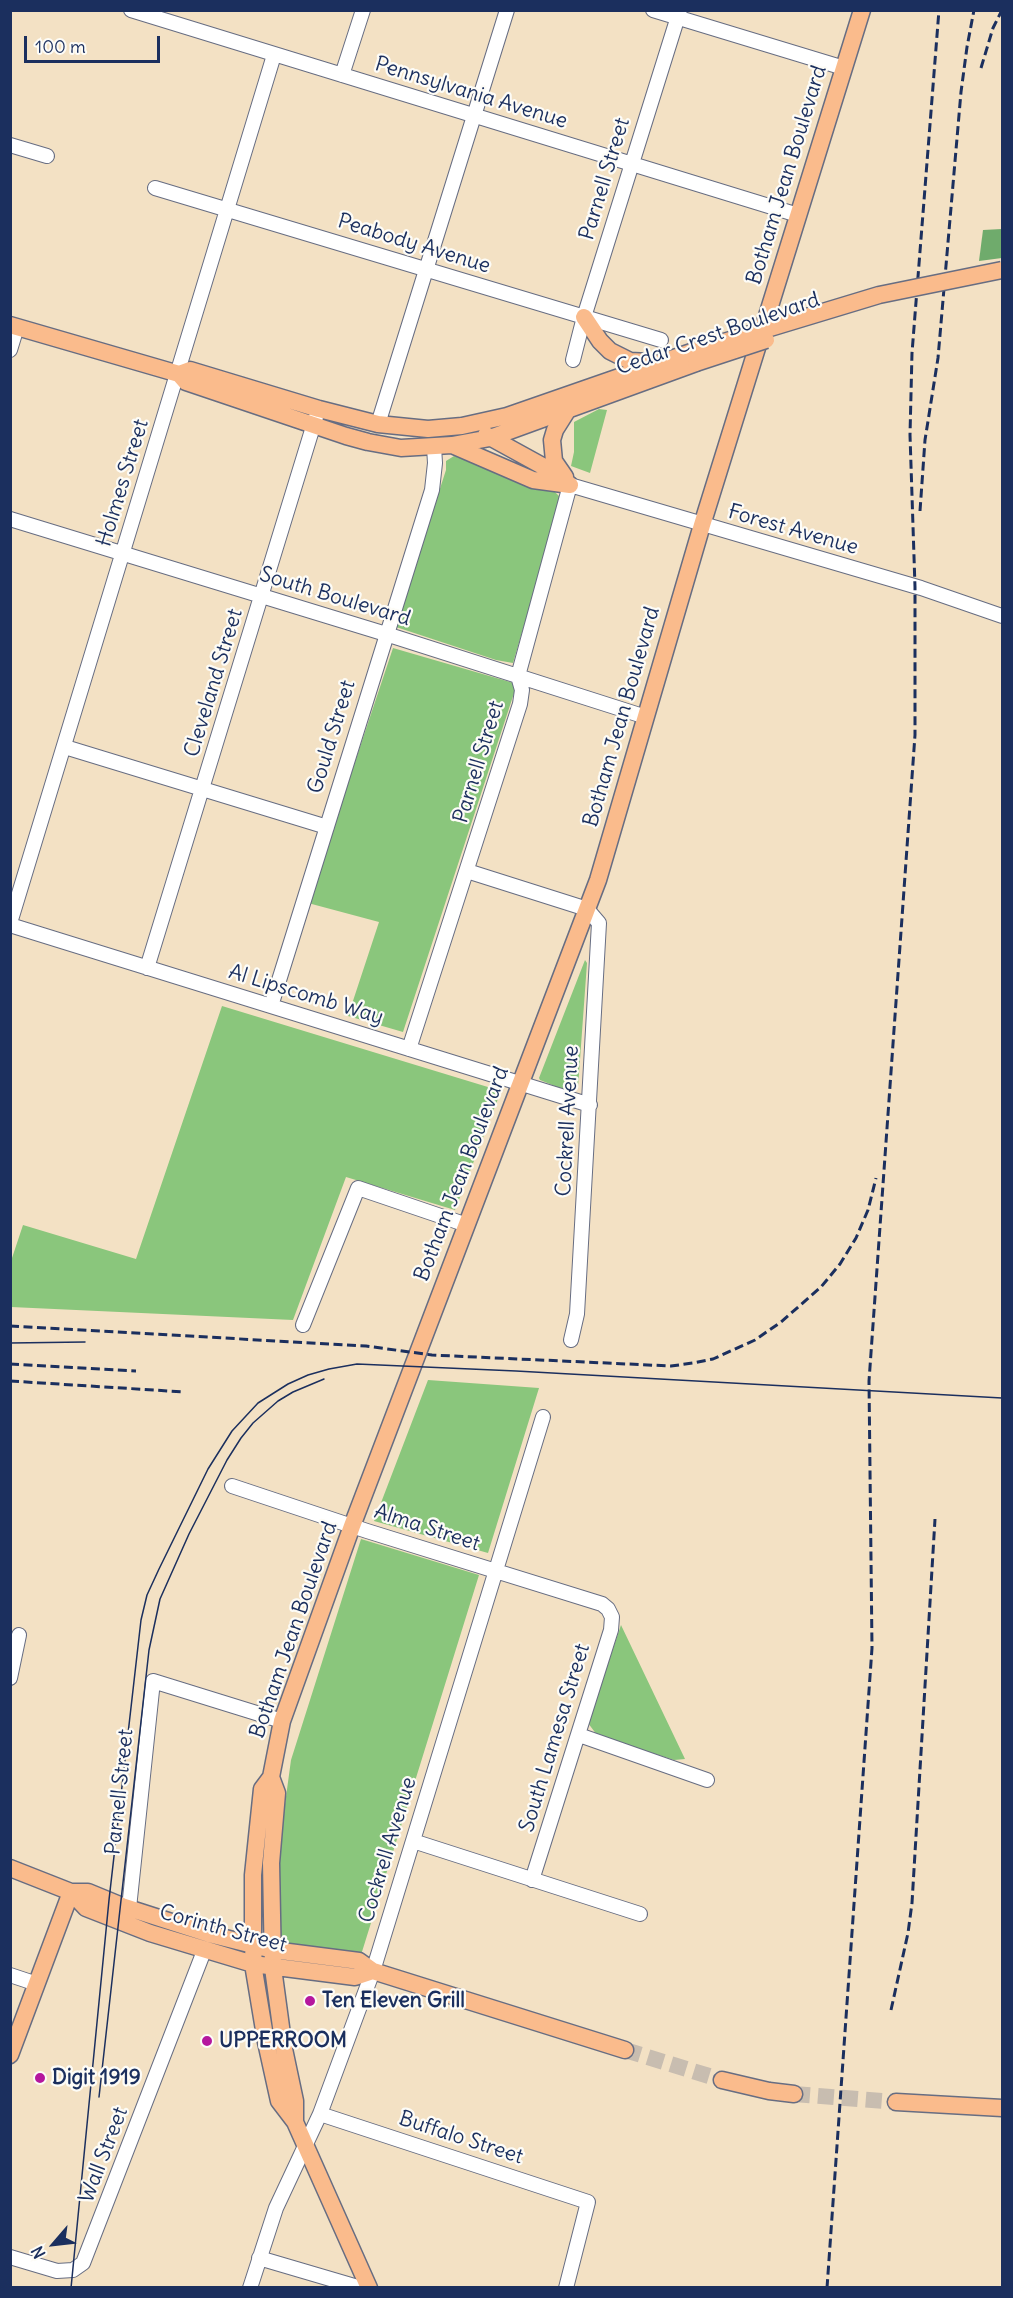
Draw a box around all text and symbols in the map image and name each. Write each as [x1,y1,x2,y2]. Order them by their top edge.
scale bar [27,24,164,62]
text: 100 m [35,35,86,58]
street label: Pennsylvania Avenue [372,52,570,134]
street label: Botham Jean Boulevard [742,62,832,288]
street label: Parnell Street [574,115,636,243]
street label: Peabody Avenue [335,209,493,279]
street label: Cedar Crest Boulevard [613,287,823,381]
street label: Holmes Street [92,416,154,550]
street label: Forest Avenue [725,499,861,561]
street label: South Boulevard [256,562,414,632]
street label: Botham Jean Boulevard [579,604,665,830]
street label: Cleveland Street [179,606,249,760]
street label: Gould Street [303,677,361,797]
street label: Parnell Street [448,698,510,826]
street label: Al Lipscomb Way [226,960,386,1030]
street label: Cockrell Avenue [551,1045,585,1197]
street label: Botham Jean Boulevard [409,1063,515,1285]
street label: Alma Street [371,1499,483,1557]
street label: Botham Jean Boulevard [245,1518,343,1742]
street label: South Lamesa Street [514,1641,596,1835]
street label: Parnell Street [101,1728,139,1856]
street label: Cockrell Avenue [354,1774,422,1926]
street label: Corinth Street [157,1900,289,1958]
place label: Ten Eleven Grill [322,1988,465,2014]
marker: Ten Eleven Grill [303,1994,317,2008]
place label: UPPERROOM [219,2028,347,2054]
marker: UPPERROOM [200,2034,214,2048]
place label: Digit 1919 [52,2065,141,2091]
marker: Digit 1919 [33,2071,47,2085]
street label: Wall Street [74,2103,134,2207]
street label: Buffalo Street [396,2106,526,2170]
north arrow [24,2214,84,2274]
text: N [27,2243,50,2262]

